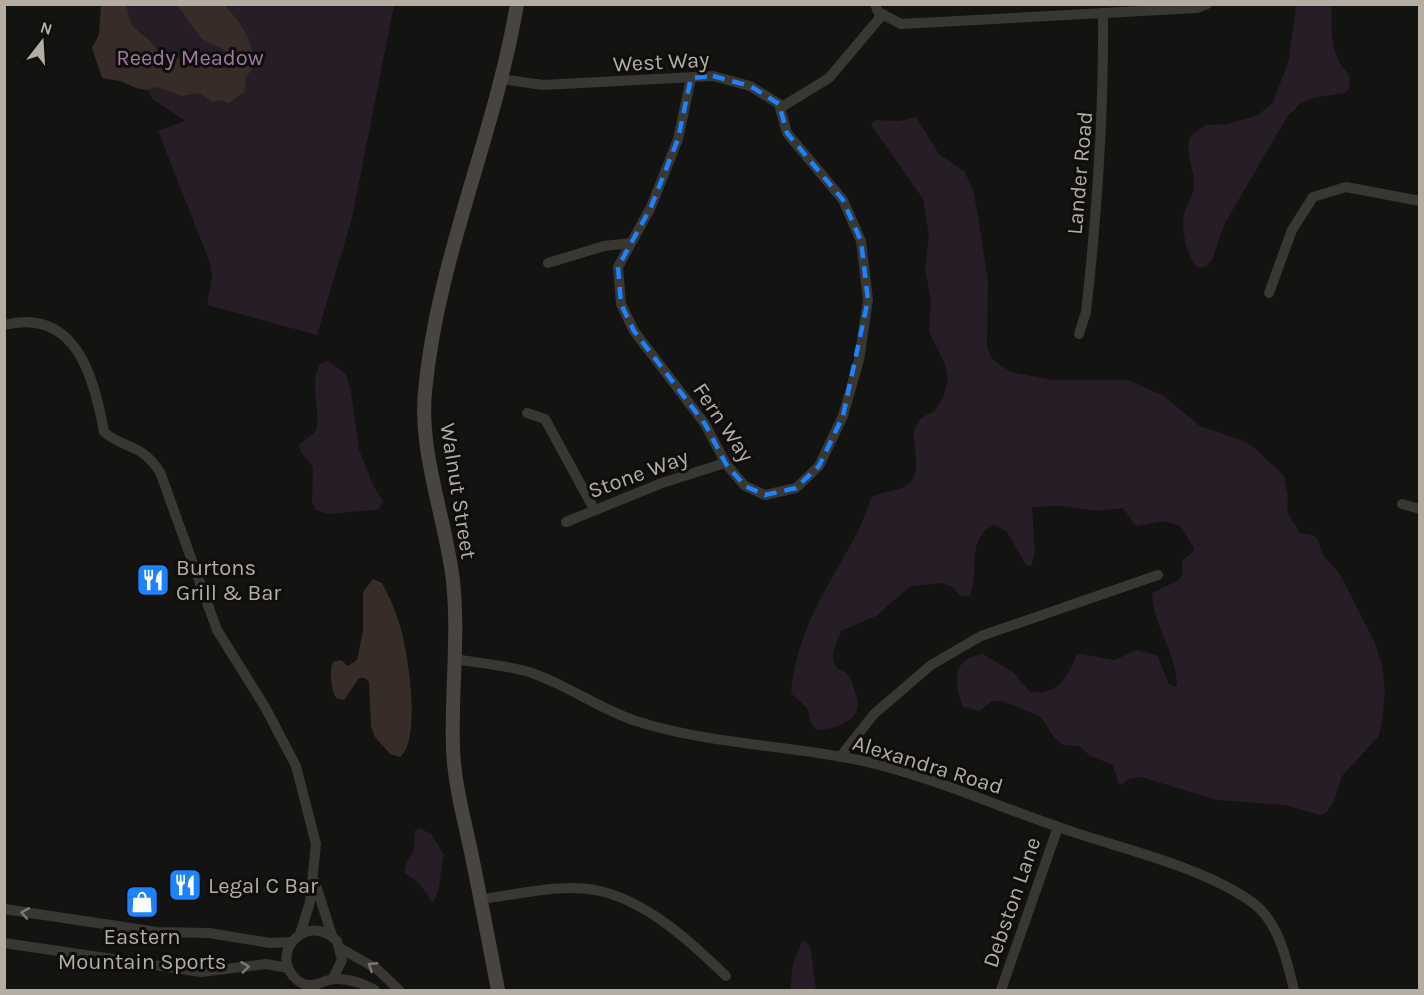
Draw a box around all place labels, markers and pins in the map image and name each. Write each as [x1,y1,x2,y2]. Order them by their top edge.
place label: Burtons Grill & Bar [176,555,281,606]
restaurant icon: Burtons Grill & Bar [135,562,171,598]
restaurant icon: Legal C Bar [167,867,203,903]
place label: Legal C Bar [208,873,318,899]
shop icon: Eastern Mountain Sports [124,884,160,920]
place label: Eastern Mountain Sports [58,924,226,975]

